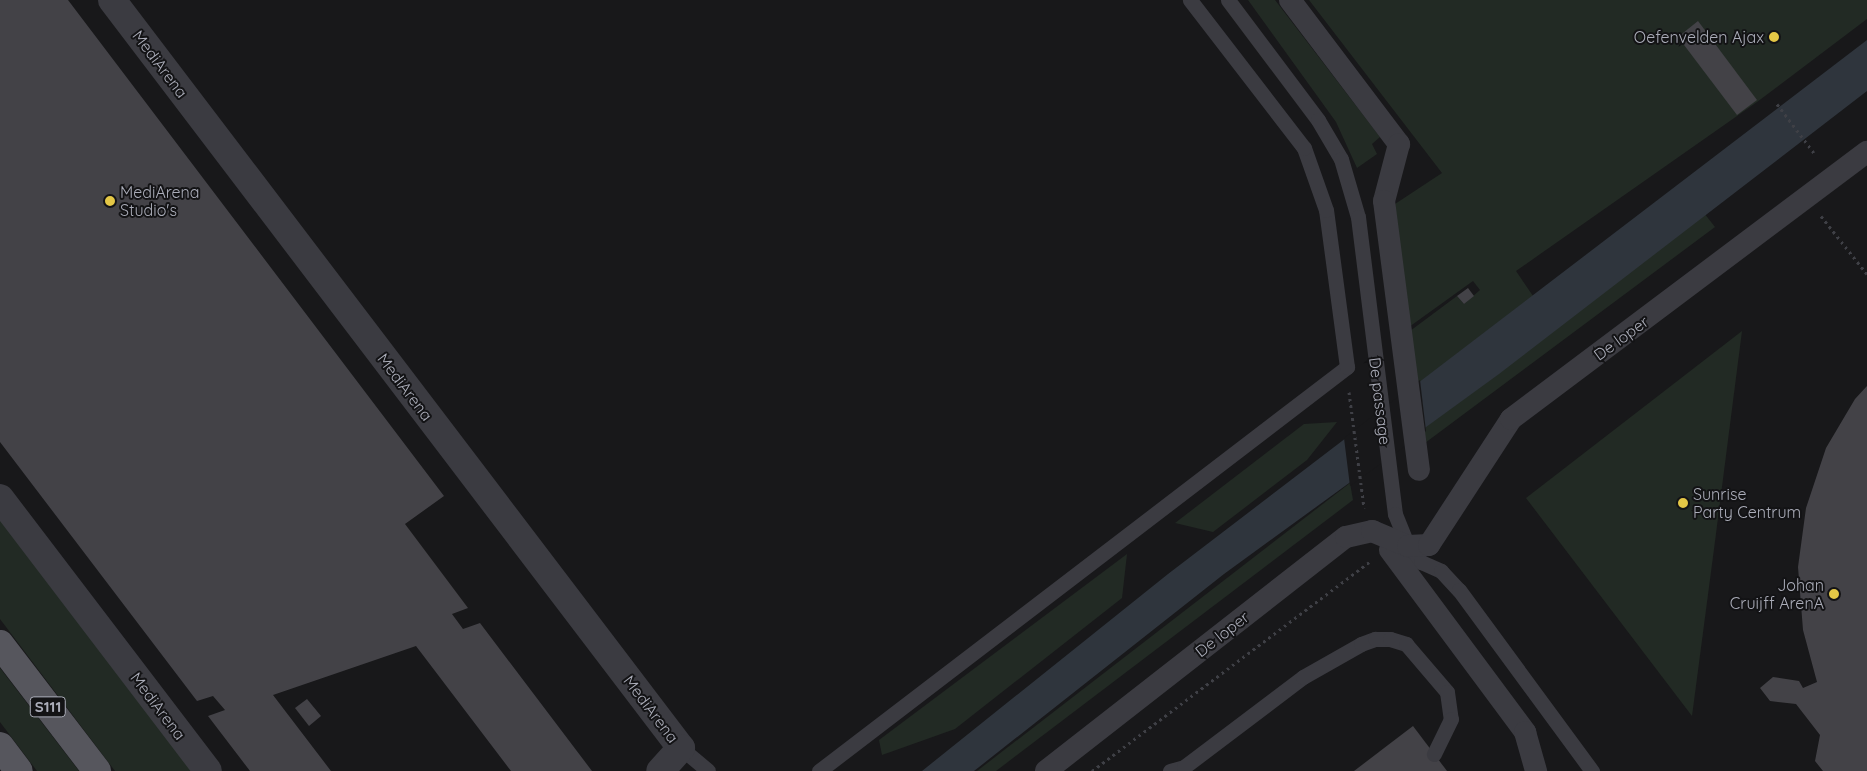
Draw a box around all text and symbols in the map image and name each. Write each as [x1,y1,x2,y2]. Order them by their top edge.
street label: MediArena [128,26,192,102]
place label: Oefenvelden Ajax [1634,27,1764,47]
marker: Oefenvelden Ajax [1768,31,1780,43]
place label: MediArena Studio's [120,182,200,220]
marker: MediArena Studio's [104,195,116,207]
street label: De loper [1590,312,1652,364]
street label: MediArena [373,349,437,425]
street label: De passage [1365,356,1395,446]
place label: Sunrise Party Centrum [1693,484,1801,522]
marker: Sunrise Party Centrum [1677,497,1689,509]
place label: Johan Cruijff ArenA [1730,575,1824,613]
marker: Johan Cruijff ArenA [1828,588,1840,600]
street label: De loper [1191,607,1253,661]
street label: MediArena [126,668,190,744]
street label: MediArena [619,671,683,747]
road number: S111 [29,694,67,720]

